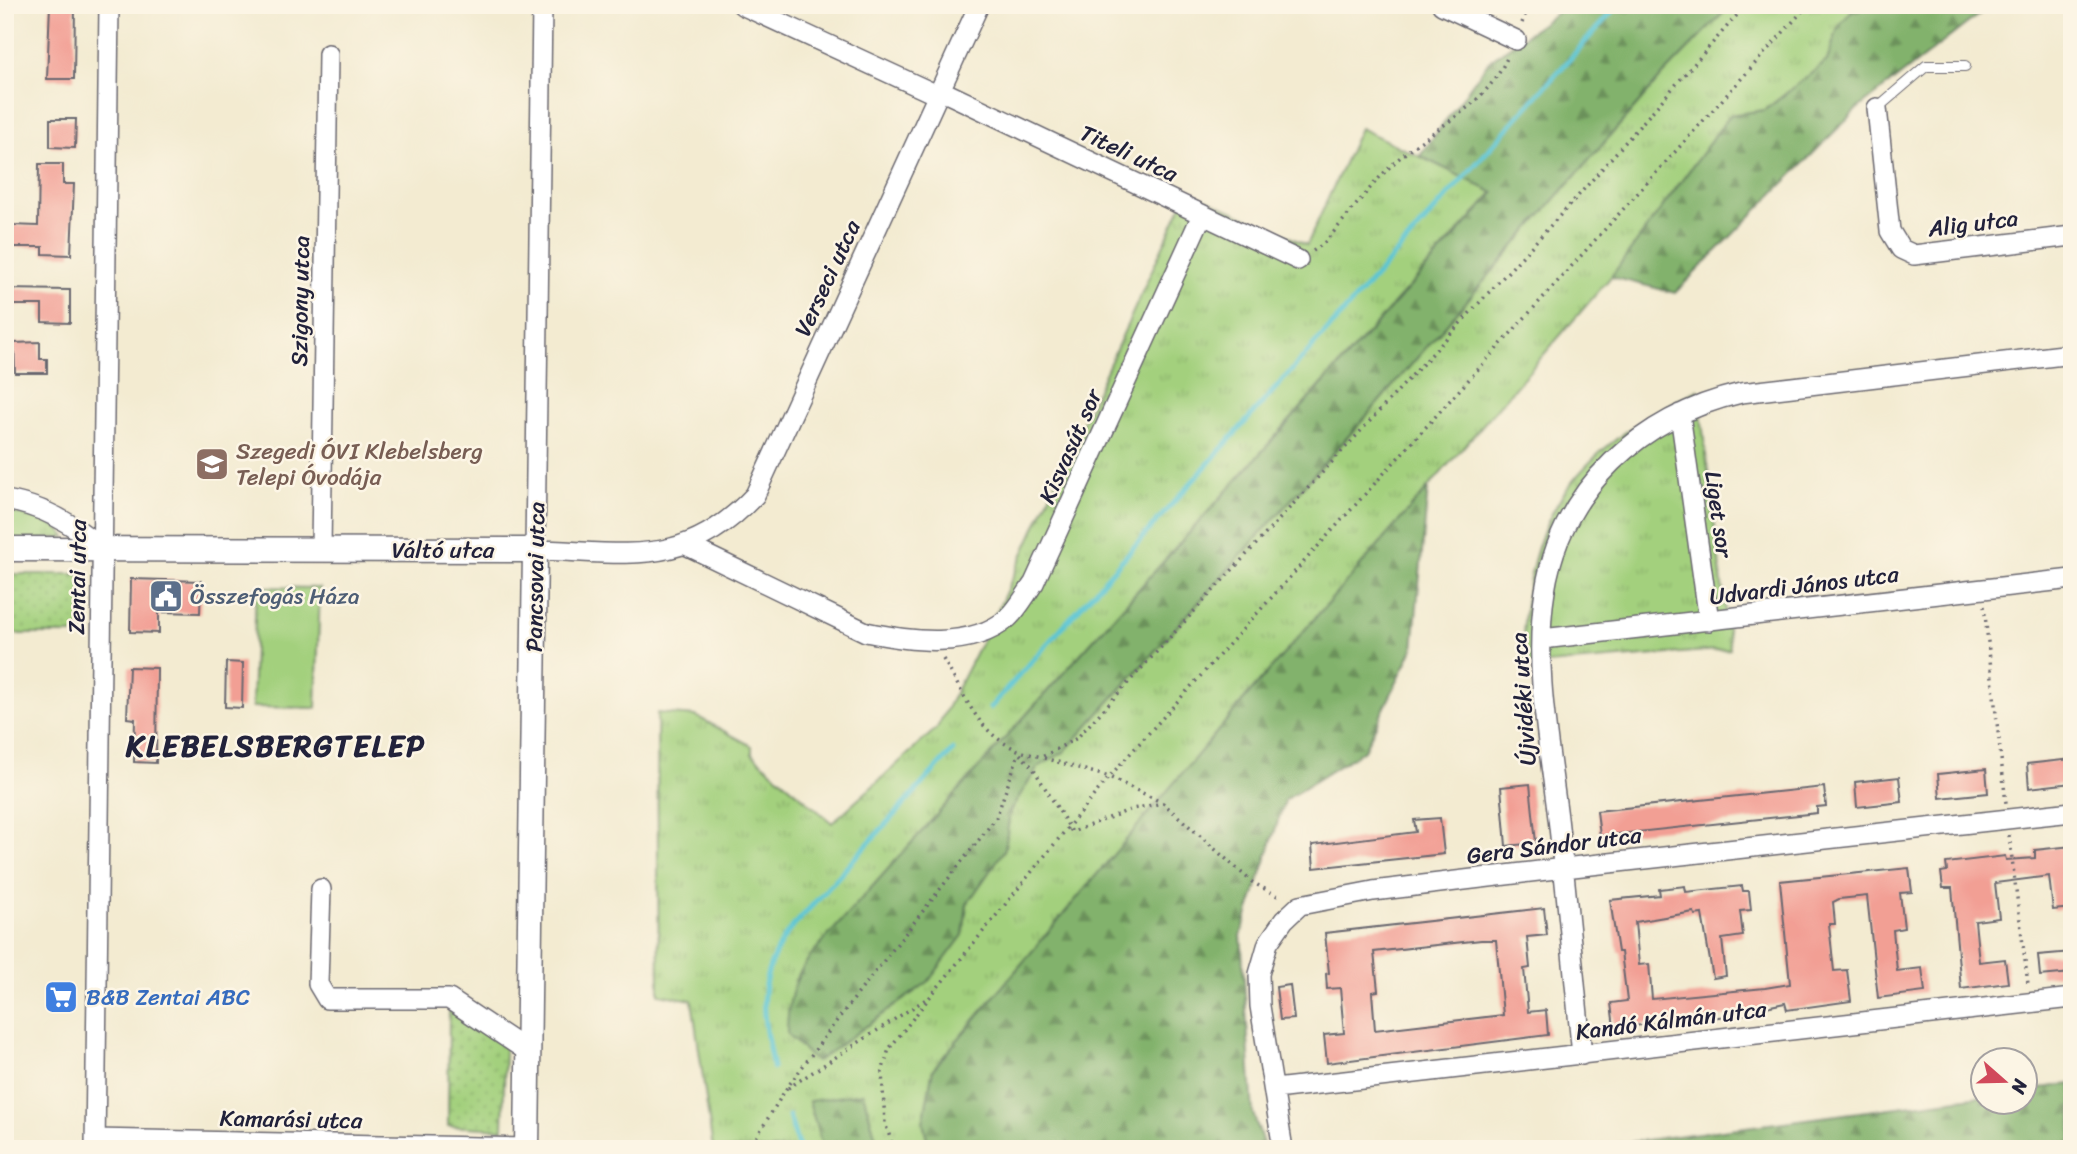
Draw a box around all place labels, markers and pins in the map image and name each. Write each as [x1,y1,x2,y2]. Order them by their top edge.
place label: Szegedi ÓVI Klebelsberg Telepi Óvodája [236,431,483,498]
school or university icon: Szegedi ÓVI Klebelsberg Telepi Óvodája [193,445,231,483]
place label: Összefogás Háza [190,576,360,617]
public building icon: Összefogás Háza [147,577,185,615]
place label: B&B Zentai ABC [86,977,250,1018]
supermarket icon: B&B Zentai ABC [42,978,80,1016]

